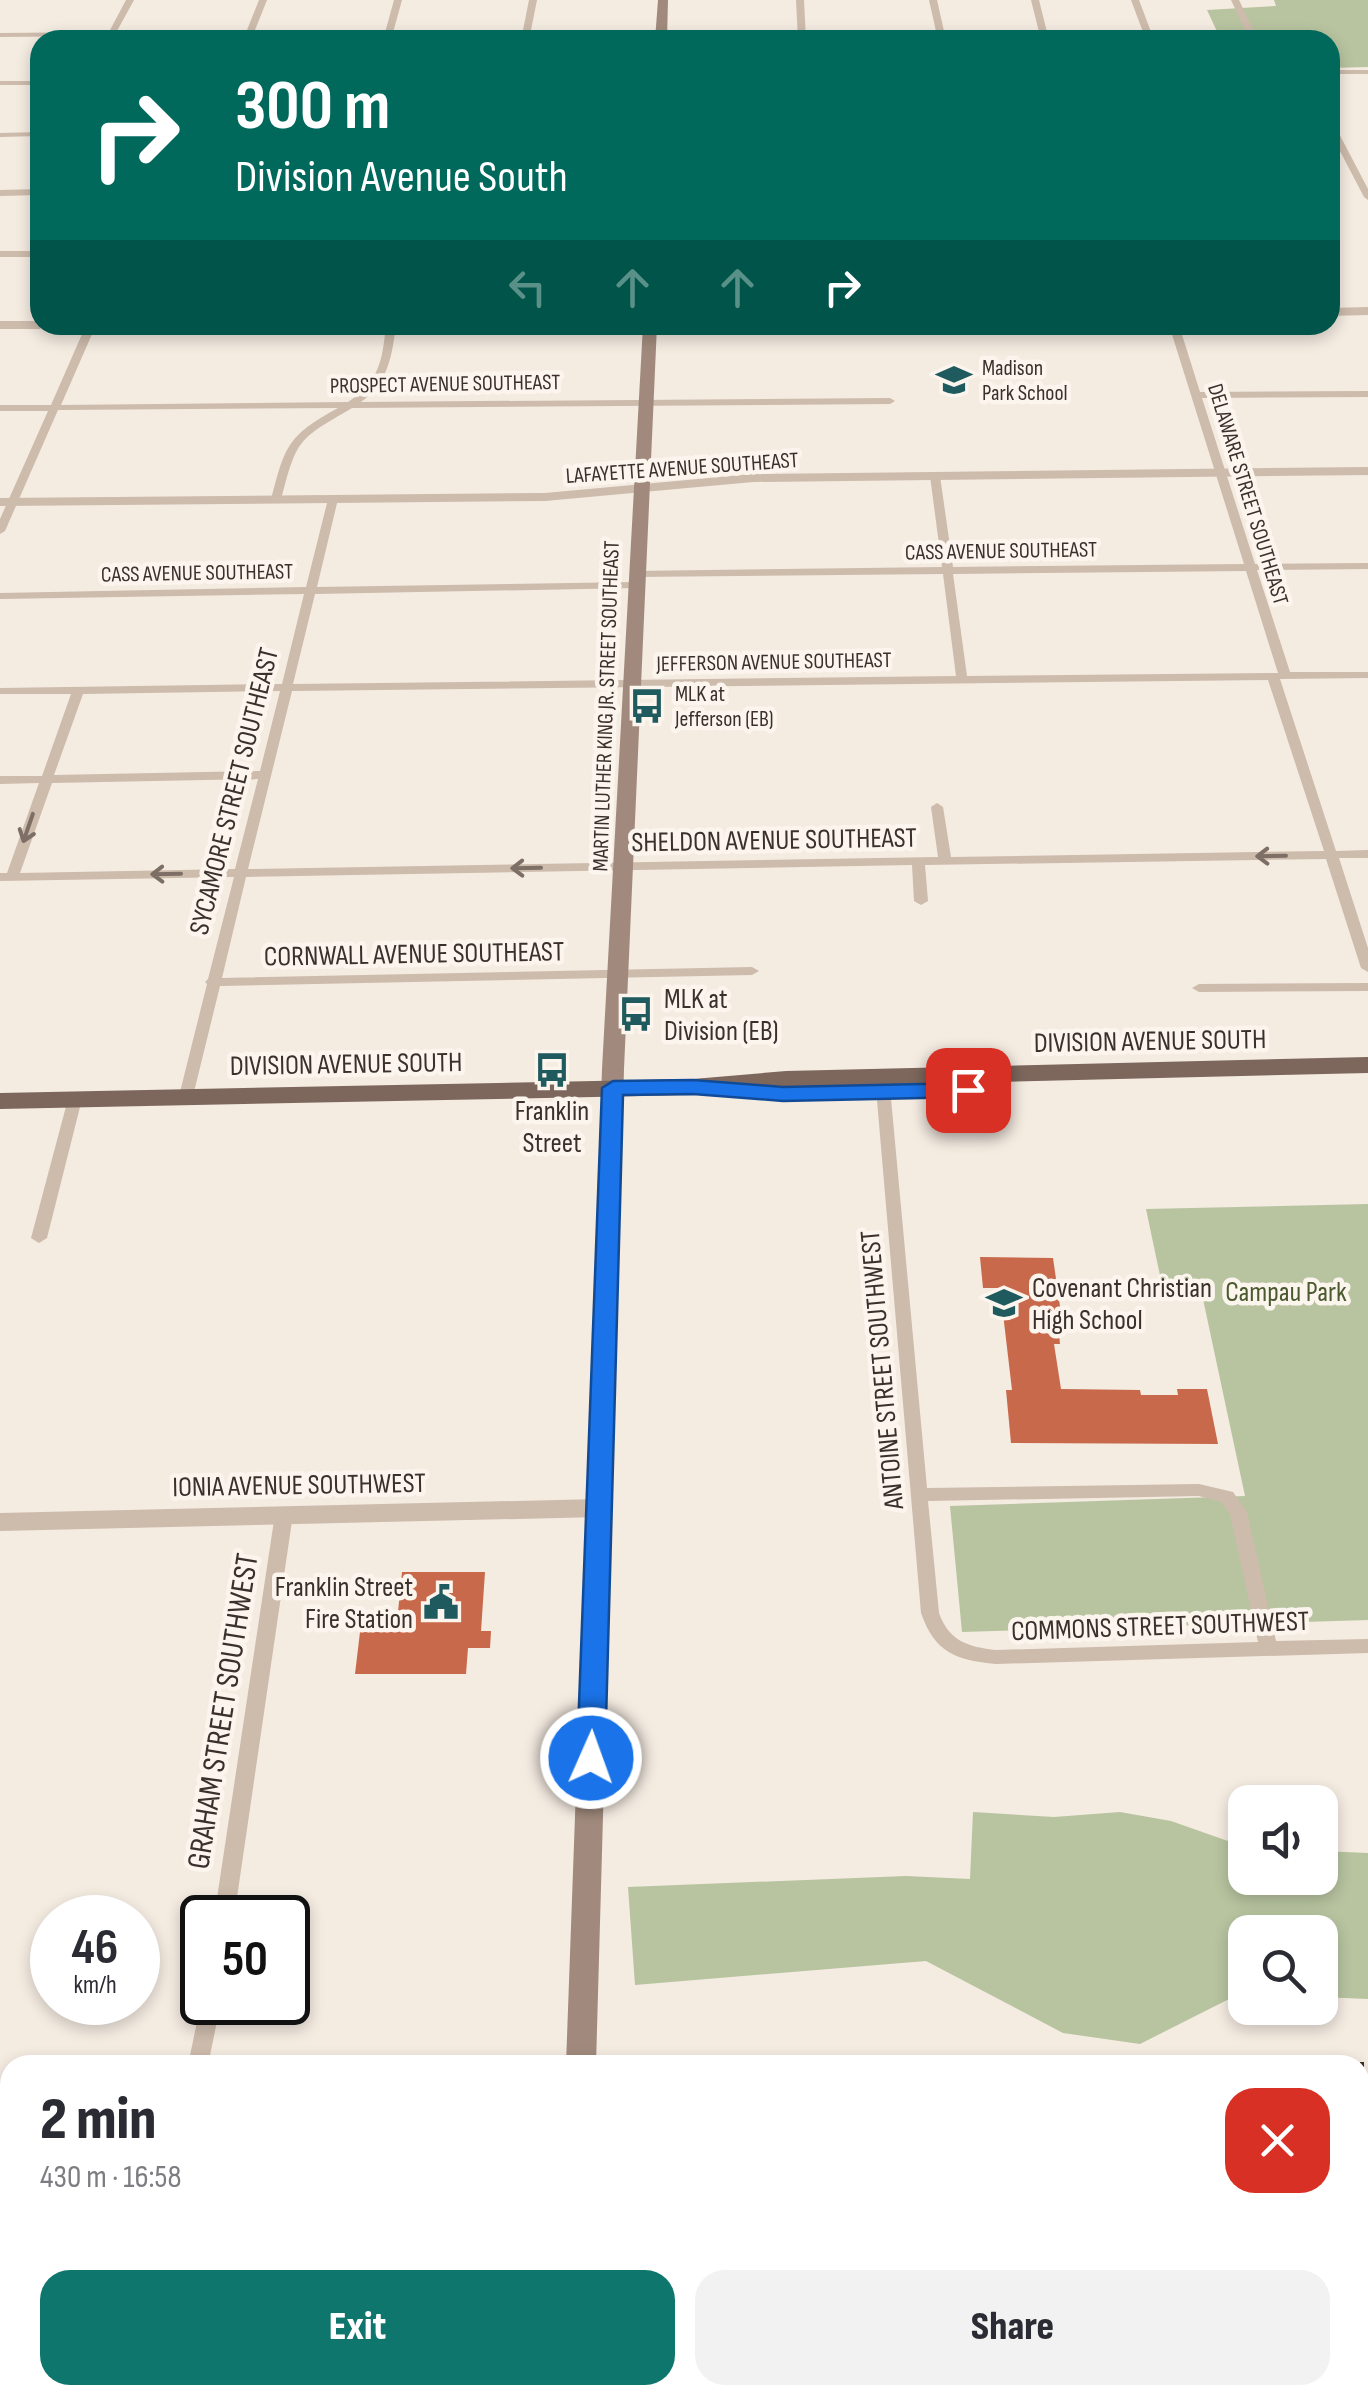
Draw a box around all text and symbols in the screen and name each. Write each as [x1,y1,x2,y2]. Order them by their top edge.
text: 300 m [235,65,390,149]
icon: right [70,70,200,200]
text: Division Avenue South [235,150,568,205]
icon: left [500,260,555,315]
icon: ahead [605,260,660,315]
icon: ahead [710,260,765,315]
icon: right [815,260,870,315]
place label: Madison Park School [982,355,1068,407]
school or university icon: Madison Park School [935,361,973,399]
street label: PROSPECT AVENUE SOUTHEAST [330,369,561,400]
street label: DELAWARE STREET SOUTHEAST [1201,381,1294,608]
street label: LAFAYETTE AVENUE SOUTHEAST [565,447,799,490]
street label: CASS AVENUE SOUTHEAST [905,536,1097,567]
street label: MARTIN LUTHER KING JR. STREET SOUTHEAST [587,540,626,872]
street label: CASS AVENUE SOUTHEAST [101,558,293,589]
street label: SYCAMORE STREET SOUTHEAST [183,644,286,938]
street label: JEFFERSON AVENUE SOUTHEAST [655,647,892,678]
place label: MLK at Jefferson (EB) [674,681,774,733]
bus stop icon: MLK at Jefferson (EB) [628,687,666,725]
one-way arrow [18,812,36,843]
street label: SHELDON AVENUE SOUTHEAST [631,822,917,859]
one-way arrow [1255,846,1287,865]
one-way arrow [511,858,544,878]
one-way arrow [151,864,184,884]
street label: CORNWALL AVENUE SOUTHEAST [264,935,564,974]
place label: MLK at Division (EB) [664,983,778,1048]
bus stop icon: MLK at Division (EB) [617,995,655,1033]
street label: DIVISION AVENUE SOUTH [1034,1023,1267,1060]
street label: DIVISION AVENUE SOUTH [230,1046,463,1083]
pin [926,1048,1011,1133]
bus stop icon: Franklin Street [533,1051,571,1089]
icon: arrive [941,1063,996,1118]
place label: Franklin Street [515,1095,589,1160]
street label: ANTOINE STREET SOUTHWEST [854,1229,911,1512]
place label: Covenant Christian High School [1032,1272,1212,1337]
park label: Campau Park [1225,1276,1347,1309]
school or university icon: Covenant Christian High School [985,1284,1023,1322]
street label: IONIA AVENUE SOUTHWEST [172,1467,426,1504]
street label: GRAHAM STREET SOUTHWEST [179,1551,268,1872]
place label: Franklin Street Fire Station [275,1571,413,1636]
public building icon: Franklin Street Fire Station [422,1583,460,1621]
street label: COMMONS STREET SOUTHWEST [1011,1605,1310,1648]
position arrow [539,1706,643,1810]
map controls [1228,1785,1338,2025]
button: sound [1228,1785,1338,1895]
speed limit sign: 50 [180,1895,310,2025]
button: search [1228,1915,1338,2025]
text: 46 [72,1918,118,1978]
text: km/h [73,1970,117,2001]
text: 2 min [40,2084,156,2156]
button: close [1225,2088,1330,2193]
text: 430 m · 16:58 [40,2158,182,2197]
button: Exit [40,2270,675,2385]
button: Share [695,2270,1330,2385]

